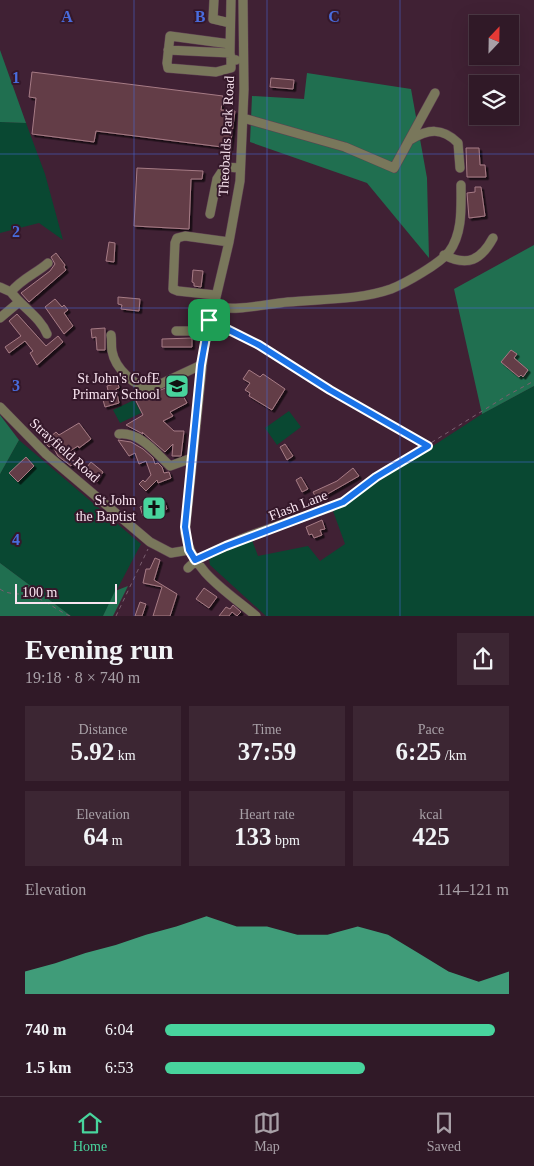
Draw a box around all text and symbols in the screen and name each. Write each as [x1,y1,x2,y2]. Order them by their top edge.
text: A [61,8,73,25]
text: B [195,8,206,25]
text: C [328,8,340,25]
north arrow [469,15,519,65]
map controls [469,15,519,125]
text: 1 [12,69,20,86]
street label: Theobalds Park Road [216,75,237,197]
button: layers [469,75,519,125]
text: 2 [12,223,20,240]
pin [188,299,230,341]
icon: arrive [195,306,223,334]
place label: St John's CofE Primary School [73,371,160,402]
school or university icon: St John's CofE Primary School [164,373,190,399]
text: 3 [12,377,20,394]
street label: Strayfield Road [27,415,102,485]
street label: Flash Lane [267,487,330,524]
place label: St John the Baptist [76,493,136,524]
church icon: St John the Baptist [141,495,167,521]
text: 4 [12,531,20,548]
scale bar [15,581,118,604]
text: 100 m [22,585,57,600]
button: share [457,633,509,685]
text: Evening run [25,634,174,665]
text: 19:18 · 8 × 740 m [25,669,140,686]
text: Distance [79,722,127,737]
text: Time [252,722,282,737]
text: Pace [418,722,444,737]
text: 5.92 [70,738,114,765]
text: 37:59 [238,738,296,765]
text: 6:25 [395,738,441,765]
text: km [114,748,136,763]
text: /km [441,748,467,763]
text: Elevation [76,807,130,822]
text: Heart rate [239,807,295,822]
text: kcal [419,807,443,822]
text: 64 [83,823,108,850]
text: 133 [234,823,272,850]
text: 425 [412,823,450,850]
text: m [108,833,123,848]
text: bpm [272,833,300,848]
text: Elevation [25,881,86,898]
text: 114–121 m [437,881,509,898]
text: 740 m [25,1021,66,1038]
text: 6:04 [105,1021,133,1038]
text: 1.5 km [25,1059,71,1076]
text: 6:53 [105,1059,133,1076]
tab: Home [73,1109,107,1155]
tab: Map [253,1109,281,1155]
tab: Saved [427,1109,461,1155]

